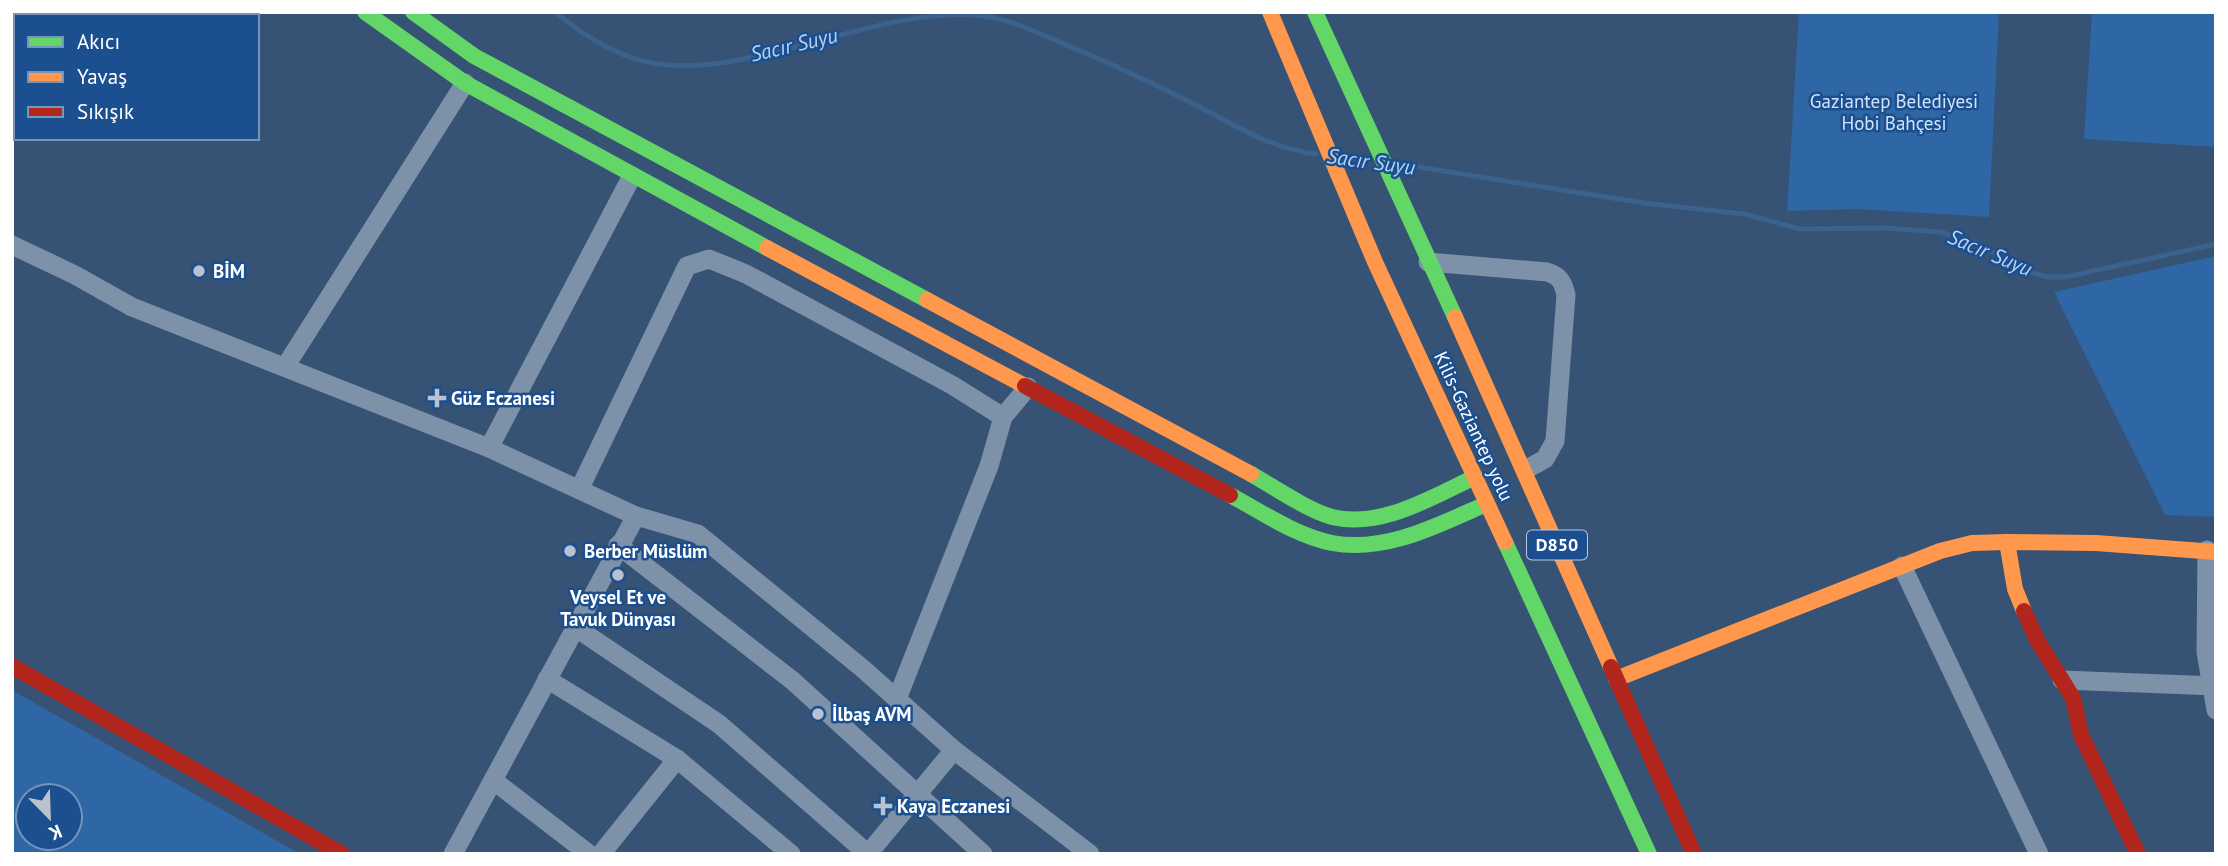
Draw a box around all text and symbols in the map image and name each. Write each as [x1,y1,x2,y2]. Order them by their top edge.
legend [14,14,259,140]
water label: Sacır Suyu [748,21,840,68]
text: Akıcı [77,28,120,55]
text: Yavaş [77,63,127,90]
park label: Gaziantep Belediyesi Hobi Bahçesi [1810,89,1978,135]
text: Sıkışık [77,98,134,125]
water label: Sacır Suyu [1325,142,1417,181]
water label: Sacır Suyu [1944,223,2037,282]
place label: BİM [213,259,245,283]
marker: BİM [191,263,207,279]
street label: Kilis-Gaziantep yolu [1429,347,1519,505]
place label: Güz Eczanesi [451,386,555,410]
marker: Güz Eczanesi [429,390,445,406]
road number: D850 [1527,530,1587,560]
place label: Berber Müslüm [584,539,707,563]
marker: Berber Müslüm [562,543,578,559]
marker: Veysel Et ve Tavuk Dünyası [610,567,626,583]
place label: Veysel Et ve Tavuk Dünyası [560,585,676,631]
place label: İlbaş AVM [832,702,912,726]
marker: İlbaş AVM [810,706,826,722]
north arrow [14,782,84,852]
place label: Kaya Eczanesi [897,794,1010,818]
marker: Kaya Eczanesi [875,798,891,814]
text: K [45,819,66,846]

